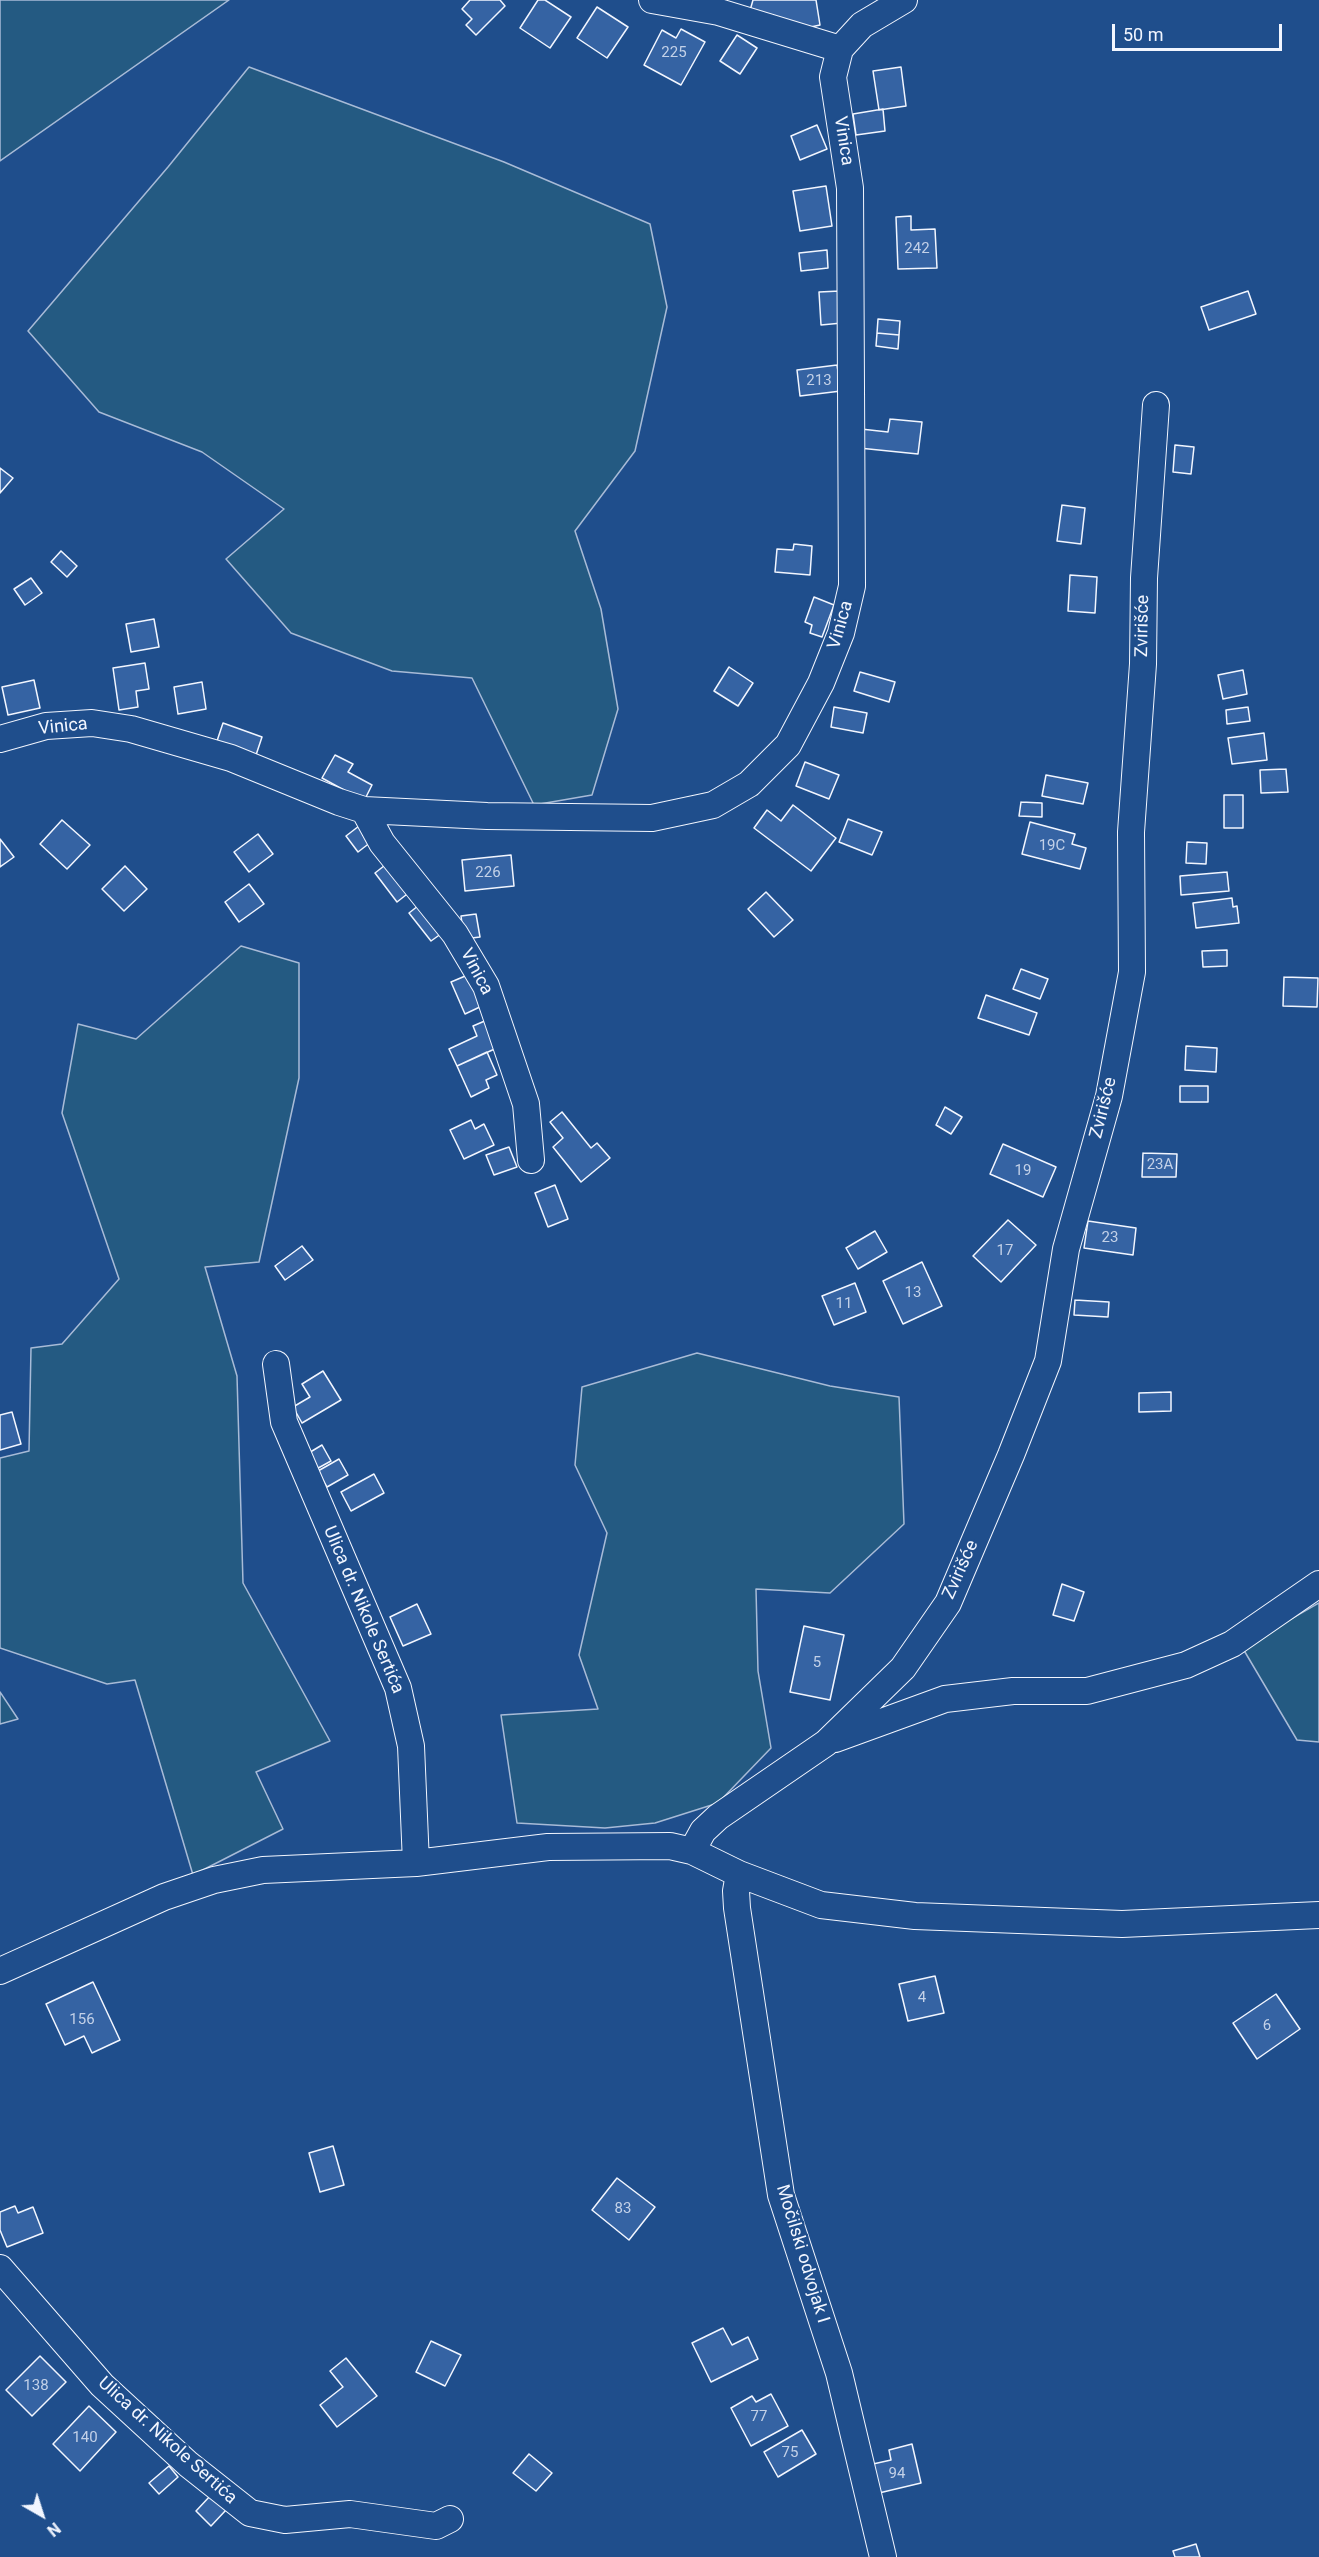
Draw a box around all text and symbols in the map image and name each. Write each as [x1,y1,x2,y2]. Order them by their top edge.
scale bar [1115,12,1284,50]
text: 50 m [1123,24,1163,45]
house number: 225 [661,44,687,62]
street label: Vinica [828,115,858,167]
house number: 242 [904,240,930,258]
house number: 213 [806,372,832,390]
street label: Zvirišće [1132,595,1154,657]
street label: Vinica [824,598,858,652]
street label: Vinica [37,714,89,740]
house number: 19C [1039,837,1065,855]
house number: 226 [475,864,501,882]
street label: Vinica [455,945,497,999]
street label: Zvirišće [1086,1075,1122,1141]
house number: 23A [1147,1156,1173,1174]
house number: 19 [1015,1162,1031,1180]
house number: 23 [1102,1229,1118,1247]
house number: 17 [997,1242,1013,1260]
house number: 13 [905,1284,921,1302]
house number: 11 [836,1295,852,1313]
street label: Ulica dr. Nikole Sertića [318,1523,408,1697]
street label: Zvirišće [938,1537,984,1603]
house number: 5 [813,1654,821,1672]
house number: 4 [918,1989,926,2007]
house number: 156 [69,2011,95,2029]
house number: 6 [1263,2017,1271,2035]
street label: Močilski odvojak I [771,2182,833,2326]
house number: 83 [615,2200,631,2218]
street label: Ulica dr. Nikole Sertića [93,2373,241,2509]
house number: 138 [23,2377,49,2395]
house number: 77 [751,2408,767,2426]
house number: 140 [72,2429,98,2447]
house number: 75 [782,2444,798,2462]
house number: 94 [889,2465,905,2483]
north arrow [12,2485,72,2545]
text: N [43,2518,64,2540]

